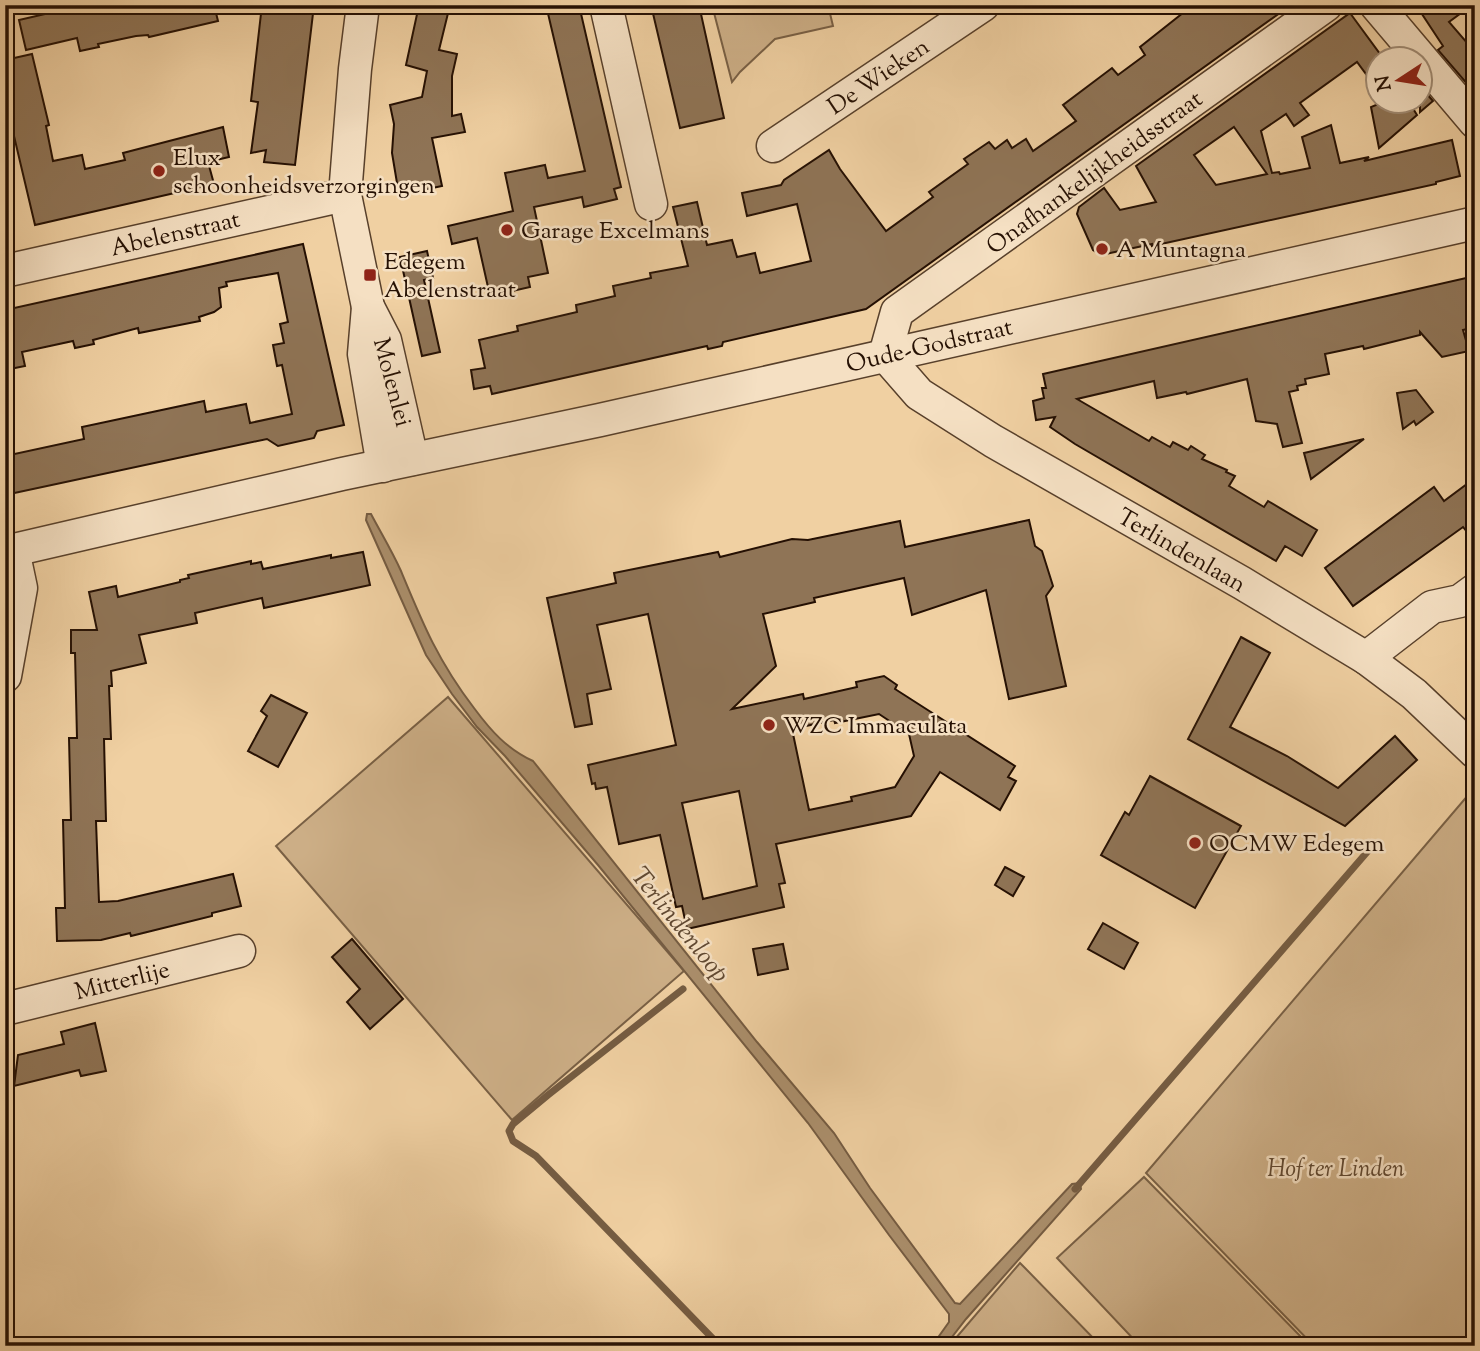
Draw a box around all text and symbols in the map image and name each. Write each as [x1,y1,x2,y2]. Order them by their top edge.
street label: De Wieken [821,31,937,124]
north arrow [1364,46,1434,116]
text: N [1370,73,1400,93]
street label: Onafhankelijkheidsstraat [980,83,1210,264]
place label: Elux schoonheidsverzorgingen [173,142,435,204]
marker: Elux schoonheidsverzorgingen [151,163,167,179]
street label: Abelenstraat [107,204,244,266]
place label: Garage Excelmans [521,215,710,249]
marker: Garage Excelmans [499,222,515,238]
place label: A Muntagna [1116,234,1246,268]
marker: A Muntagna [1094,241,1110,257]
place label: Edegem Abelenstraat [384,246,516,308]
marker: Edegem Abelenstraat [362,267,378,283]
street label: Oude-Godstraat [843,311,1016,383]
street label: Molenlei [363,334,419,431]
street label: Terlindenlaan [1110,501,1252,602]
place label: WZC Immaculata [783,710,967,744]
marker: WZC Immaculata [761,717,777,733]
place label: OCMW Edegem [1209,828,1384,862]
marker: OCMW Edegem [1187,835,1203,851]
water label: Terlindenloop [621,860,737,991]
street label: Mitterlije [72,954,173,1010]
park label: Hof ter Linden [1267,1153,1405,1187]

